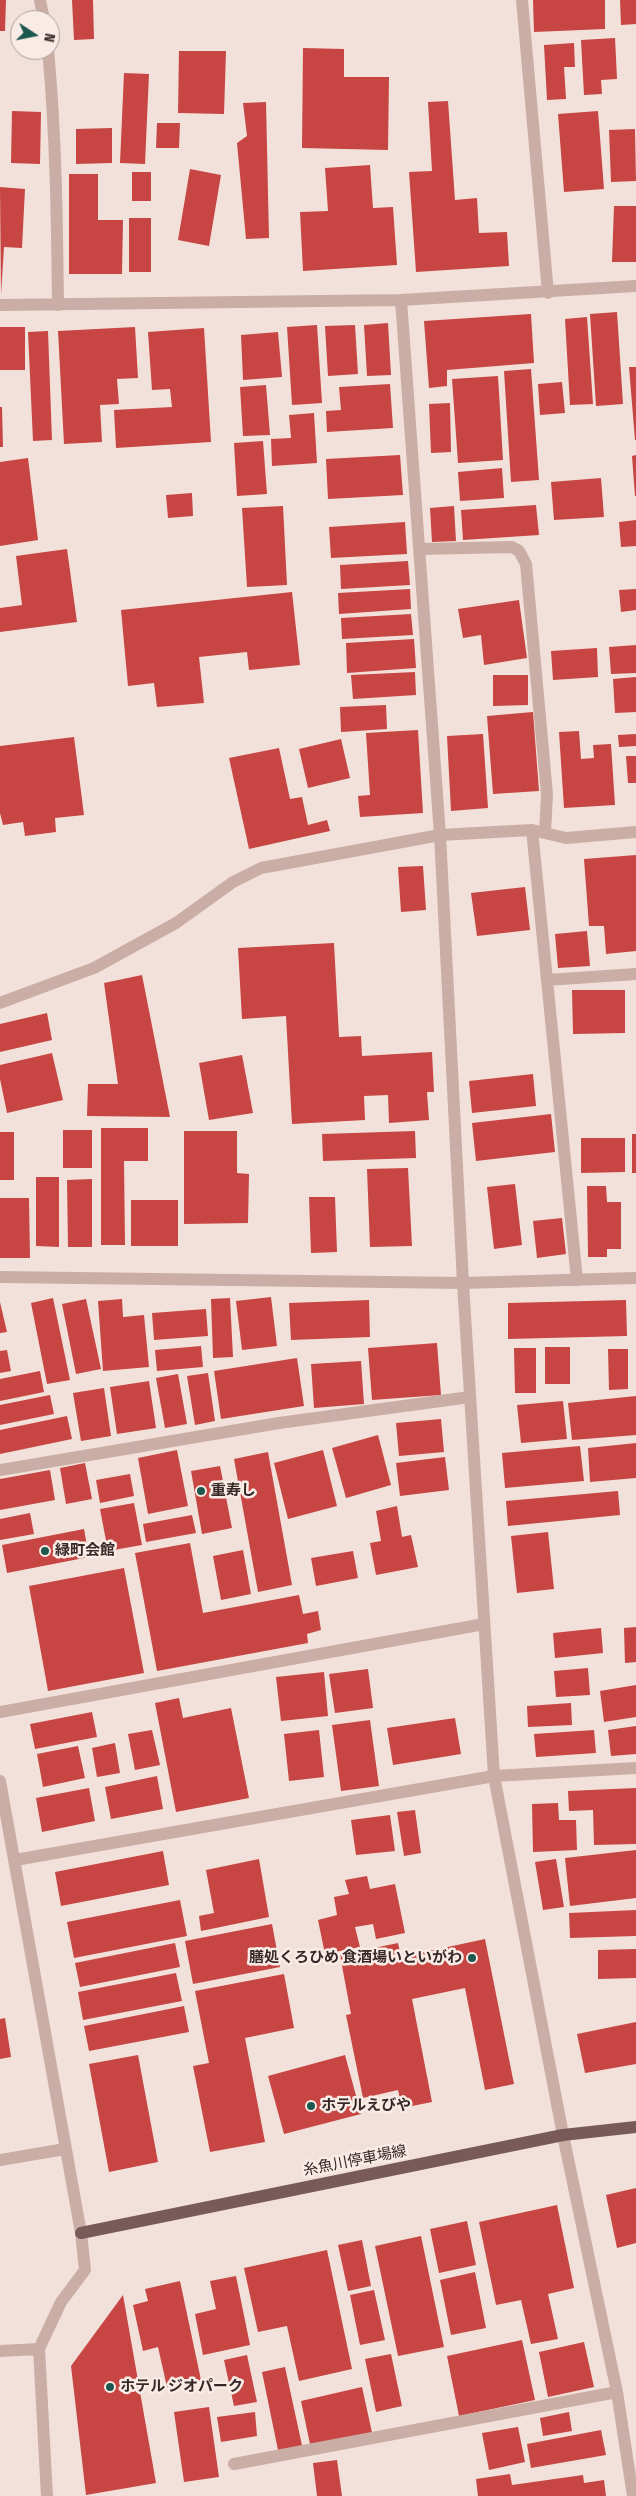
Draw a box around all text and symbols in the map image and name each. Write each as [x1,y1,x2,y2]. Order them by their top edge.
north arrow [10,10,60,60]
text: N [40,32,58,43]
place label: 重寿し [211,1482,256,1500]
marker: 重寿し [195,1485,207,1497]
place label: 緑町会館 [55,1542,115,1560]
marker: 緑町会館 [39,1545,51,1557]
place label: 膳処くろひめ 食酒場いといがわ [249,1949,462,1967]
marker: 膳処くろひめ 食酒場いといがわ [466,1952,478,1964]
place label: ホテルえびや [321,2097,411,2115]
marker: ホテルえびや [305,2100,317,2112]
street label: 糸魚川停車場線 [302,2142,408,2180]
place label: ホテル ジオパーク [120,2378,243,2396]
marker: ホテル ジオパーク [104,2381,116,2393]

